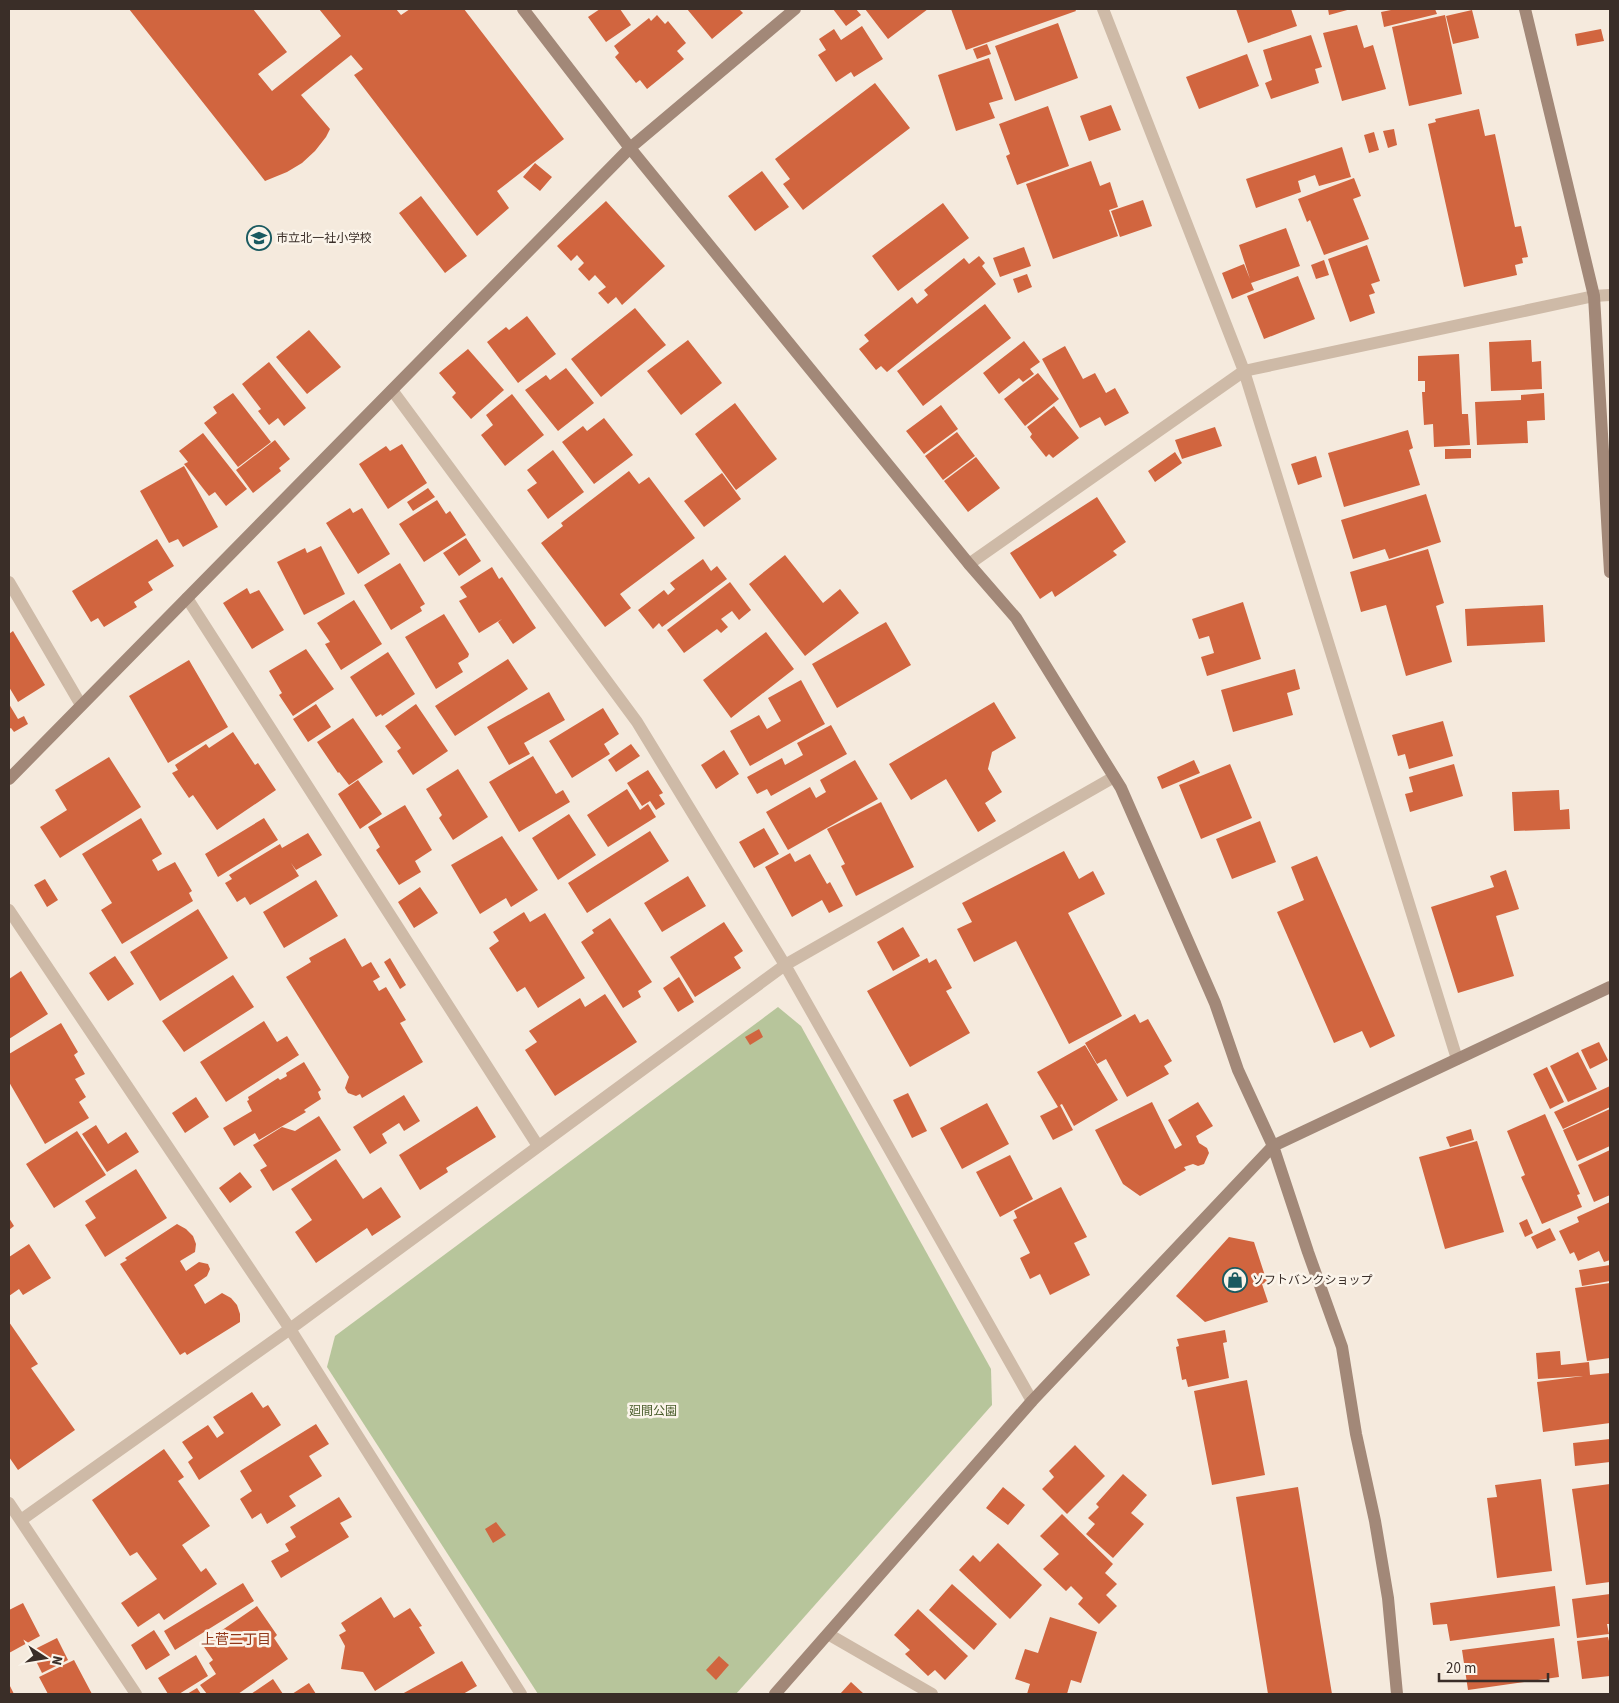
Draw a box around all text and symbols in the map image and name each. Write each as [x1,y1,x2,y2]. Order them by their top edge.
school or university icon: 市立北一社小学校 [246,225,272,251]
place label: 市立北一社小学校 [276,230,372,247]
shop icon: ソフトバンクショップ [1222,1267,1248,1293]
place label: ソフトバンクショップ [1252,1272,1373,1289]
park label: 廻間公園 [629,1403,677,1420]
district label: 上菅二丁目 [201,1630,271,1650]
north arrow [20,1633,70,1683]
scale bar [1439,1650,1548,1682]
text: N [46,1654,67,1667]
text: 20 m [1446,1658,1476,1679]

